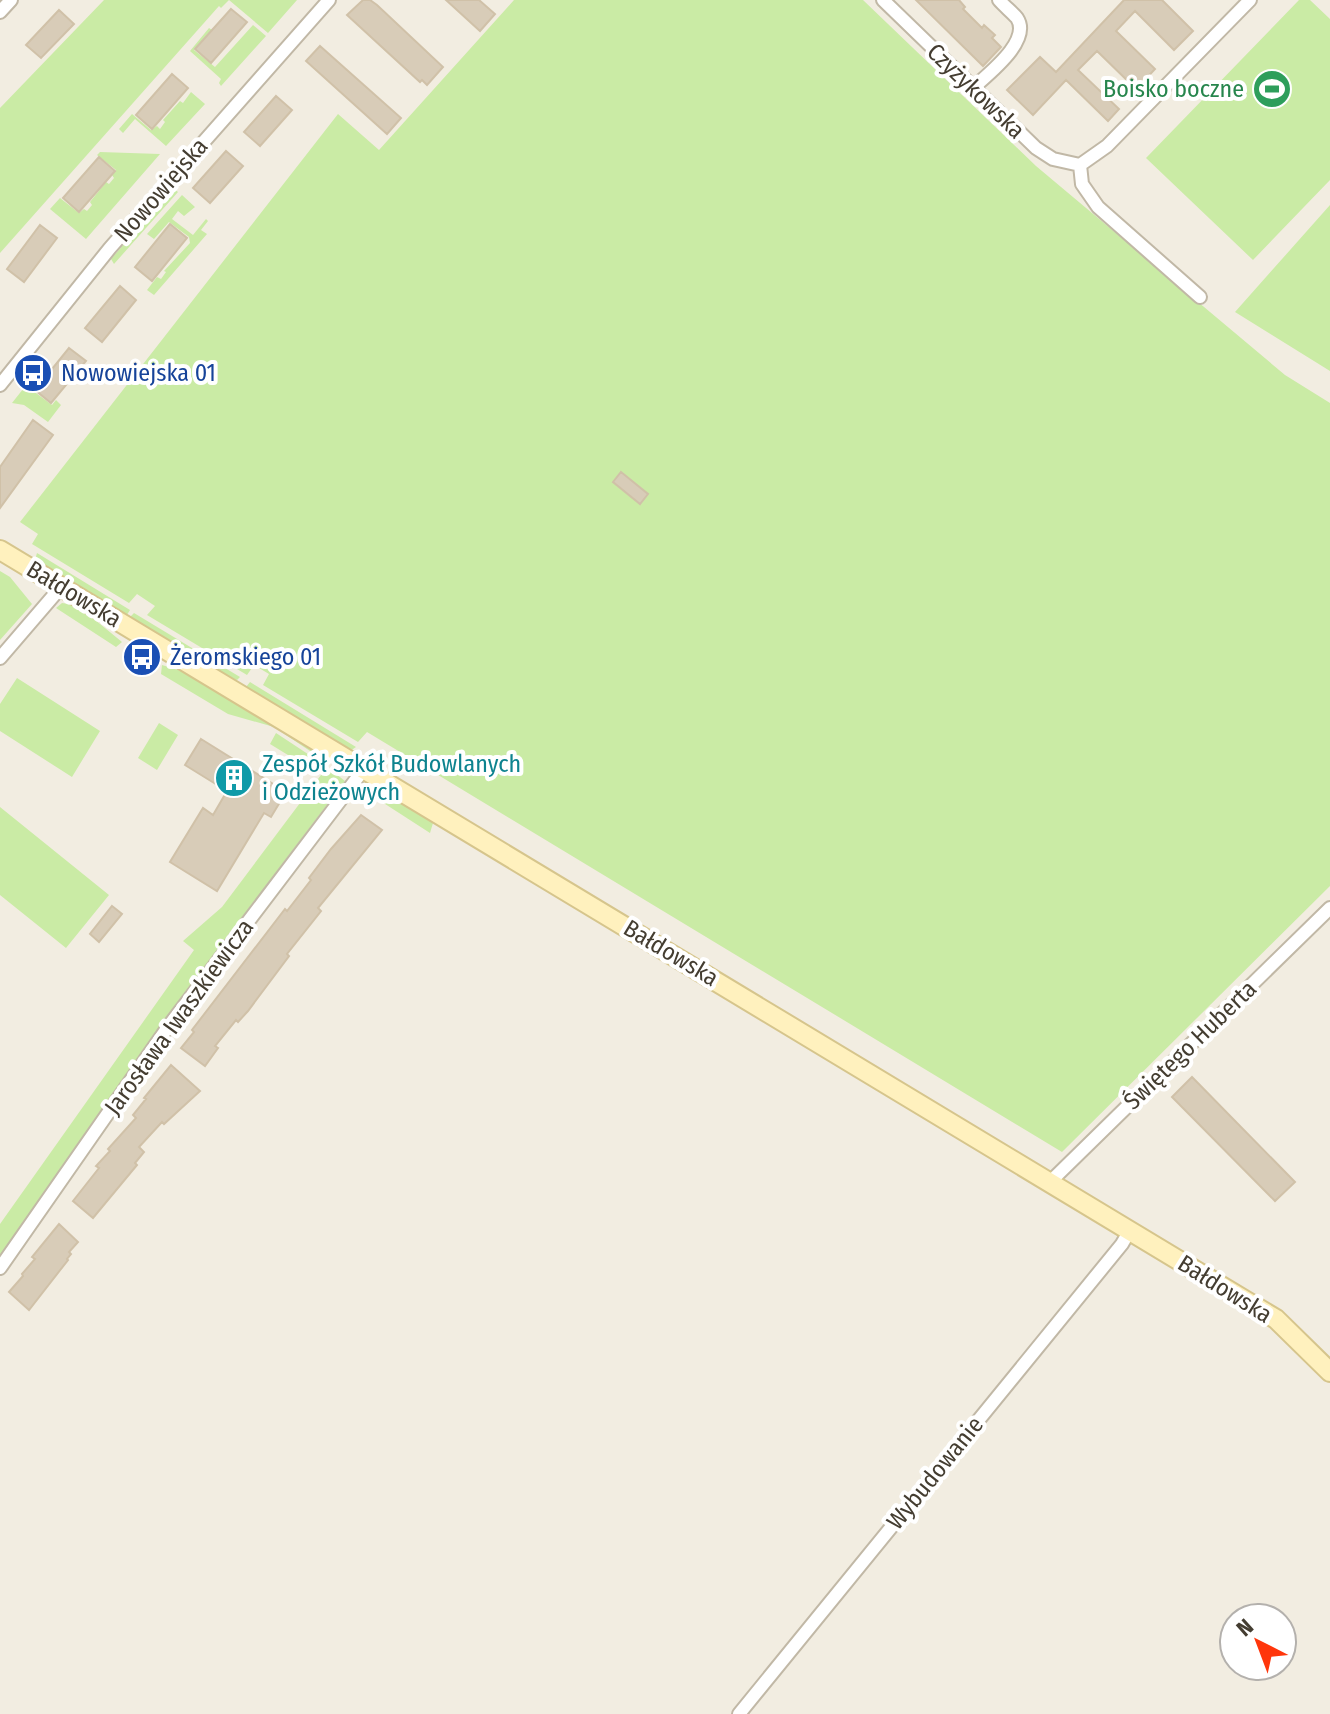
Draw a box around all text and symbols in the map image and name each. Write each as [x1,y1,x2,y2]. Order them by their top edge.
street label: Czyżykowska [921,38,1031,144]
sports icon: Boisko boczne [1251,68,1293,110]
place label: Boisko boczne [1103,75,1244,103]
street label: Nowowiejska [108,132,214,248]
bus stop icon: Nowowiejska 01 [12,352,54,394]
place label: Nowowiejska 01 [61,359,216,387]
street label: Bałdowska [22,555,126,633]
bus stop icon: Żeromskiego 01 [121,636,163,678]
place label: Żeromskiego 01 [170,643,321,671]
place label: Zespół Szkół Budowlanych i Odzieżowych [262,750,521,806]
building icon: Zespół Szkół Budowlanych i Odzieżowych [213,757,255,799]
street label: Jarosława Iwaszkiewicza [99,914,259,1120]
street label: Bałdowska [619,914,723,992]
street label: Świętego Huberta [1118,975,1262,1115]
street label: Bałdowska [1173,1249,1277,1329]
street label: Wybudowanie [881,1411,989,1535]
north arrow [1218,1602,1298,1682]
text: N [1231,1613,1259,1642]

